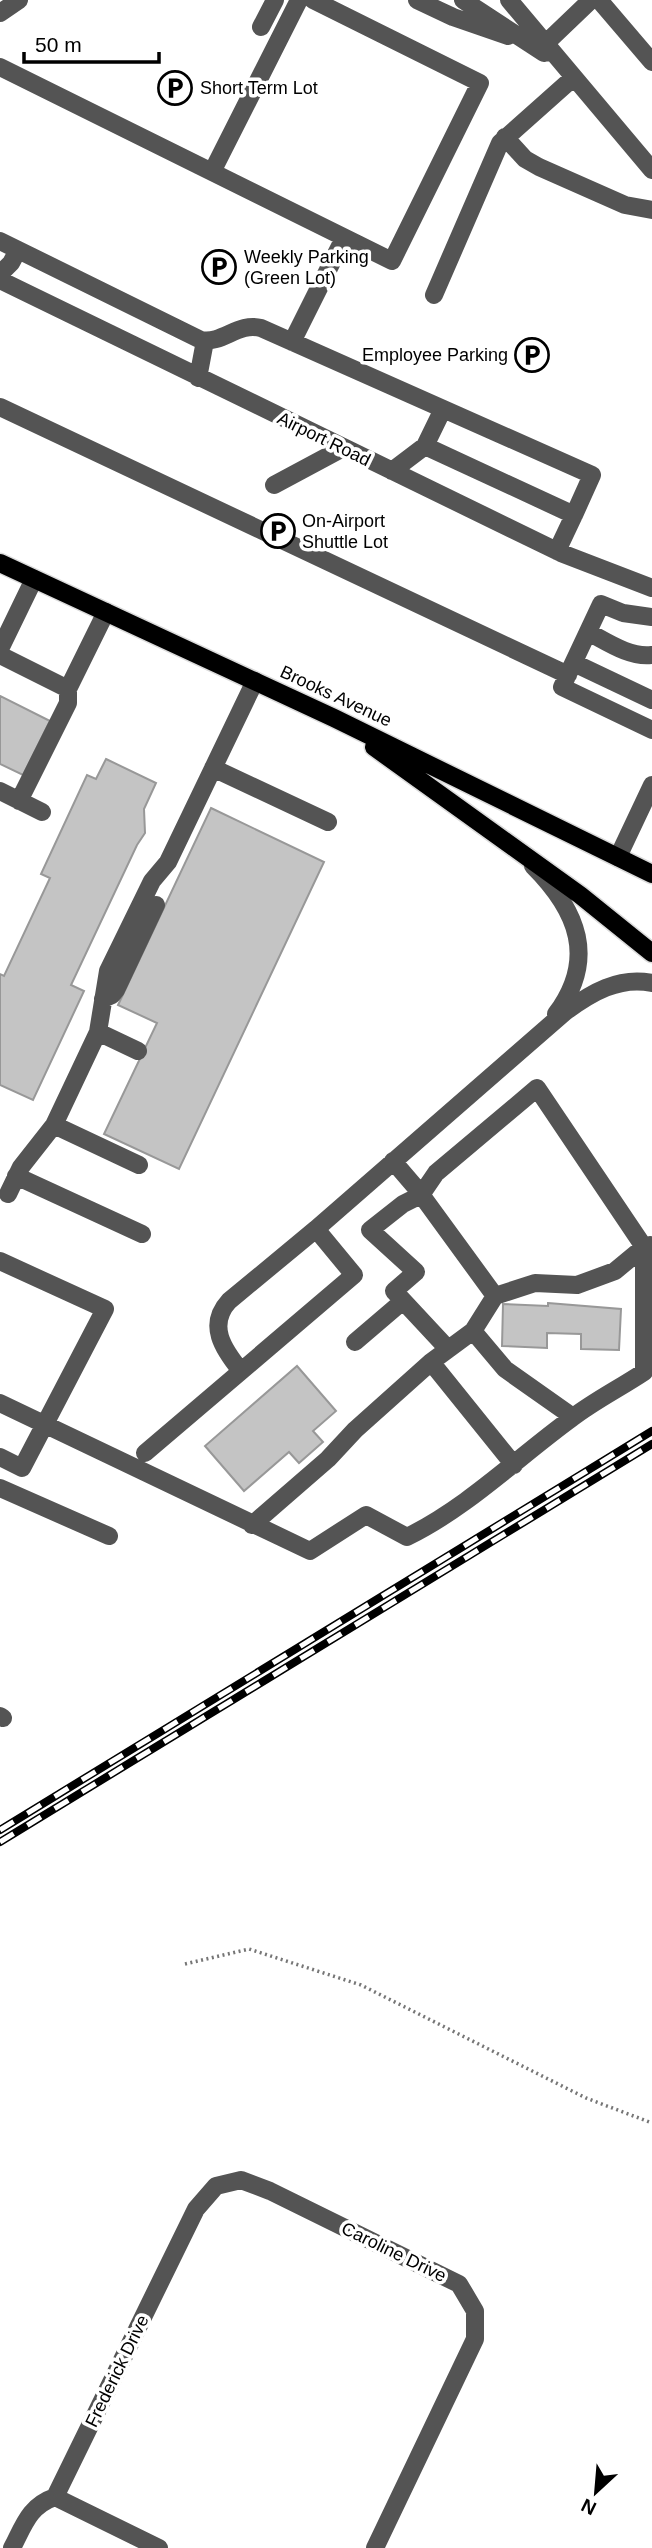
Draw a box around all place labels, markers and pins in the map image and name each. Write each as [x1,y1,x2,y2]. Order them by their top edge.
parking icon: Short Term Lot [156,69,194,107]
place label: Short Term Lot [200,78,318,98]
place label: Weekly Parking (Green Lot) [244,247,369,288]
parking icon: Weekly Parking (Green Lot) [200,248,238,286]
parking icon: Employee Parking [513,336,551,374]
place label: Employee Parking [362,345,508,365]
place label: On-Airport Shuttle Lot [302,511,388,552]
parking icon: On-Airport Shuttle Lot [259,512,297,550]

